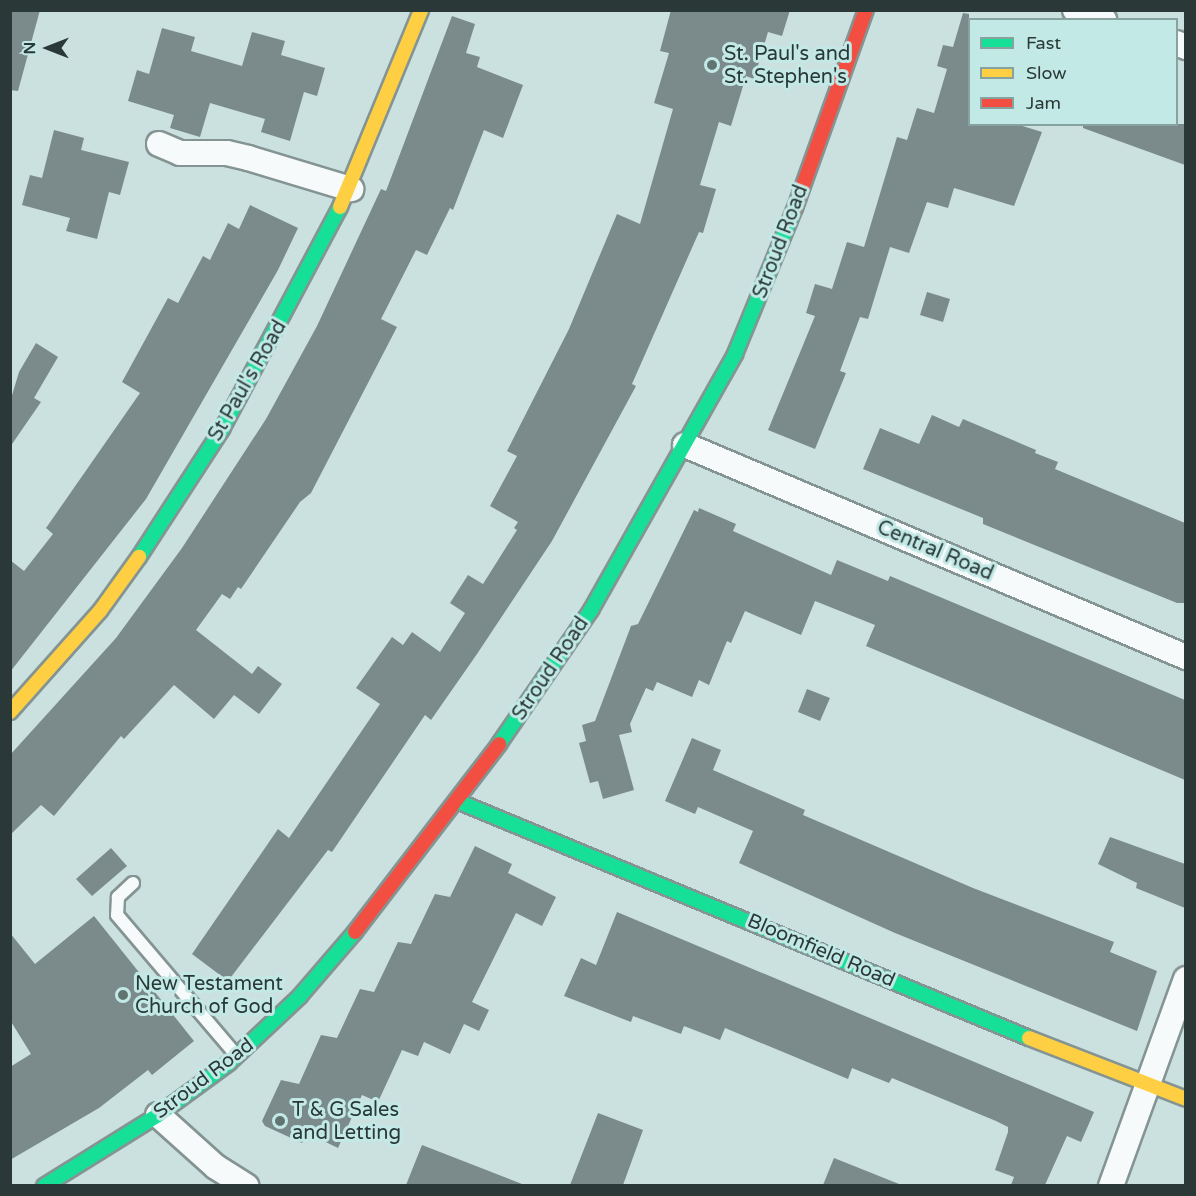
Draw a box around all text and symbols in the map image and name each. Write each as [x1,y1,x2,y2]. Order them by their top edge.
north arrow [18,18,78,78]
legend [968,18,1178,126]
text: Fast [1026,32,1061,54]
text: N [20,42,40,54]
place label: St. Paul's and St. Stephen's [724,42,850,89]
marker: St. Paul's and St. Stephen's [705,58,719,72]
text: Slow [1026,62,1067,84]
text: Jam [1026,92,1061,114]
street label: Stroud Road [748,182,814,302]
street label: St Paul's Road [204,316,292,446]
street label: Central Road [873,516,997,586]
street label: Stroud Road [508,613,594,725]
street label: Bloomfield Road [743,909,899,993]
place label: New Testament Church of God [135,972,283,1019]
marker: New Testament Church of God [116,988,130,1002]
street label: Stroud Road [149,1034,259,1124]
place label: T & G Sales and Letting [292,1098,401,1145]
marker: T & G Sales and Letting [273,1114,287,1128]

